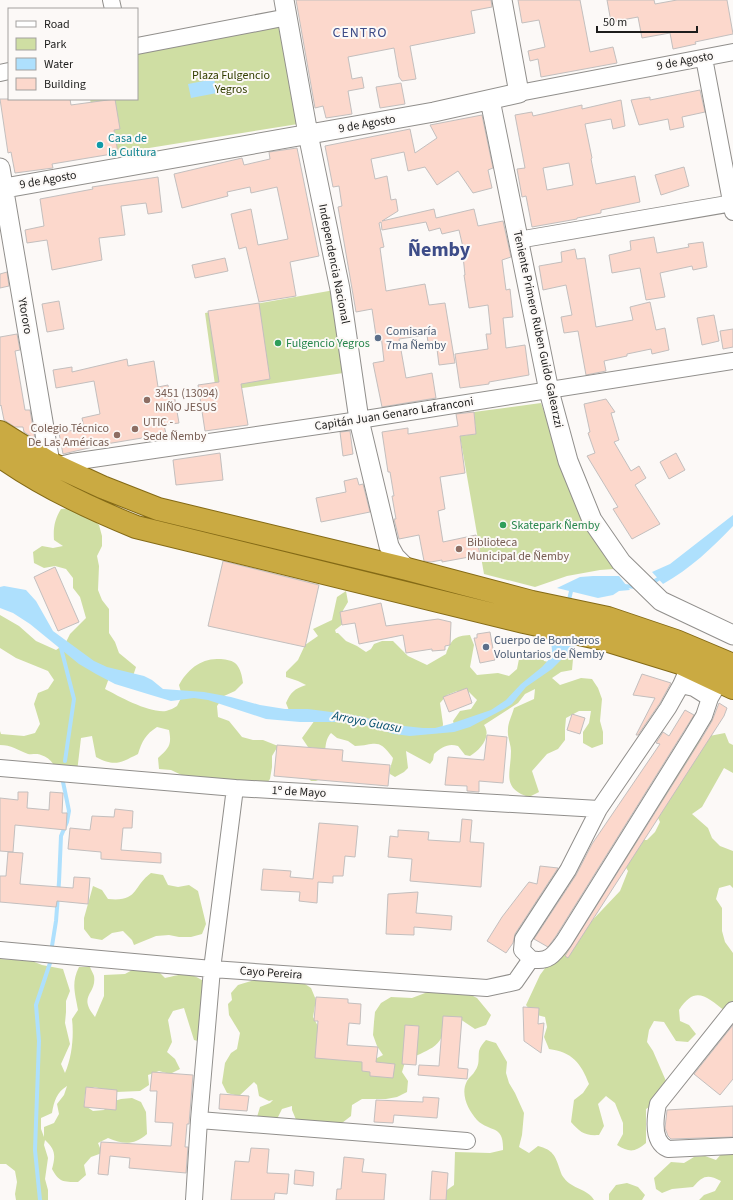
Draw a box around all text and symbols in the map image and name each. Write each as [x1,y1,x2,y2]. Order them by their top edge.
legend [8,8,138,100]
scale bar [597,8,697,34]
text: 50 m [603,14,627,31]
text: Road [44,16,70,33]
district label: CENTRO [332,23,388,43]
text: Park [44,36,66,53]
street label: 9 de Agosto [655,47,715,75]
text: Water [44,56,74,73]
park label: Plaza Fulgencio Yegros [192,67,270,98]
text: Building [44,76,86,93]
street label: 9 de Agosto [337,111,397,137]
place label: Casa de la Cultura [108,130,156,161]
marker: Casa de la Cultura [95,140,105,150]
street label: 9 de Agosto [18,167,78,193]
street label: Independencia Nacional [314,203,354,325]
street label: Teniente Primero Ruben Guido Galearzzi [509,229,567,429]
district label: Ñemby [408,236,471,264]
street label: Ytororo [13,295,37,336]
place label: Comisaría 7ma Ñemby [386,323,447,354]
marker: Comisaría 7ma Ñemby [373,333,383,343]
place label: Fulgencio Yegros [286,335,370,352]
marker: Fulgencio Yegros [273,338,283,348]
place label: 3451 (13094) NIÑO JESUS [155,385,218,416]
street label: Capitán Juan Genaro Lafranconi [313,393,475,435]
marker: 3451 (13094) NIÑO JESUS [142,395,152,405]
place label: UTIC - Sede Ñemby [143,414,207,445]
place label: Colegio Técnico De Las Américas [28,420,109,451]
marker: UTIC - Sede Ñemby [130,424,140,434]
marker: Colegio Técnico De Las Américas [112,430,122,440]
place label: Skatepark Ñemby [511,517,600,534]
marker: Skatepark Ñemby [498,520,508,530]
place label: Biblioteca Municipal de Ñemby [467,534,569,565]
marker: Biblioteca Municipal de Ñemby [454,544,464,554]
place label: Cuerpo de Bomberos Voluntarios de Ñemby [494,632,605,663]
marker: Cuerpo de Bomberos Voluntarios de Ñemby [481,642,491,652]
water label: Arroyo Guasu [330,706,403,738]
street label: 1º de Mayo [271,782,327,802]
street label: Cayo Pereira [239,962,303,984]

